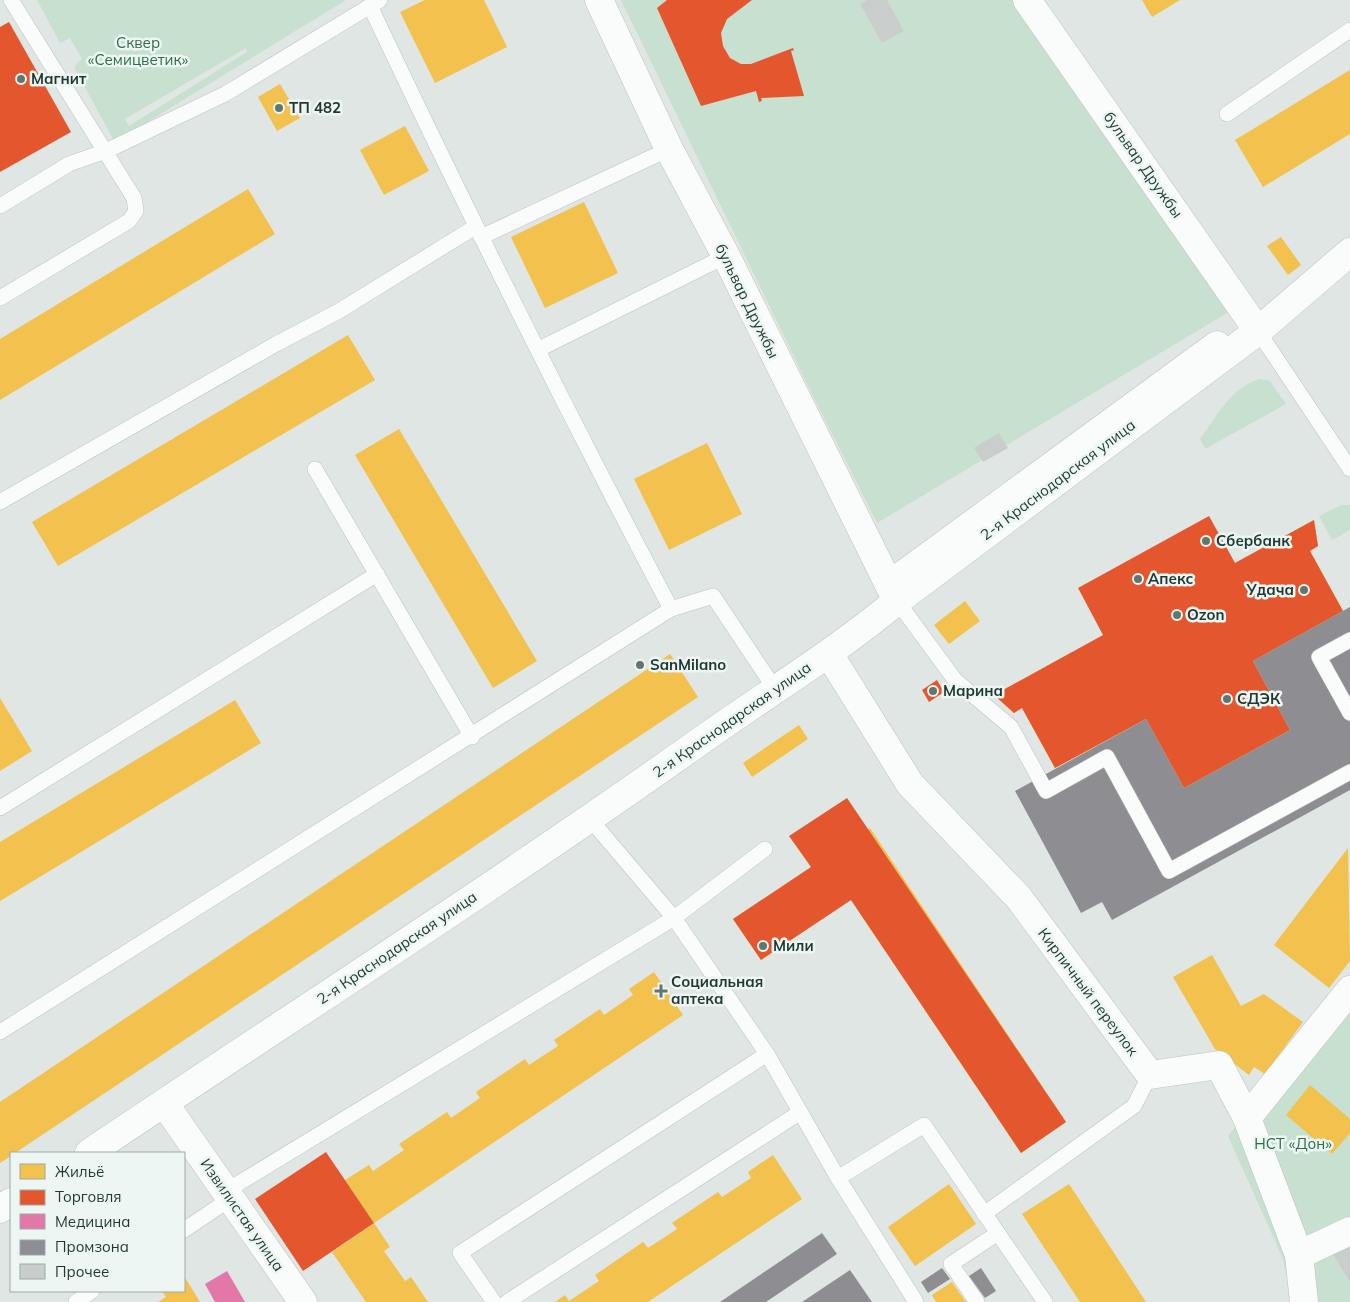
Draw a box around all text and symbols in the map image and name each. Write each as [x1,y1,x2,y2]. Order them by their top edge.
park label: Сквер «Семицветик» [88,33,189,69]
place label: Магнит [31,69,87,88]
marker: Магнит [15,73,27,85]
place label: ТП 482 [289,98,341,117]
marker: ТП 482 [273,102,285,114]
street label: бульвар Дружбы [1100,108,1187,221]
street label: бульвар Дружбы [711,240,783,361]
street label: 2-я Краснодарская улица [976,415,1139,544]
place label: Сбербанк [1216,531,1290,550]
marker: Сбербанк [1200,535,1212,547]
place label: Апекс [1148,569,1193,588]
marker: Апекс [1132,573,1144,585]
place label: Удача [1246,580,1294,599]
marker: Удача [1298,584,1310,596]
place label: Ozon [1187,605,1224,624]
marker: Ozon [1171,609,1183,621]
place label: SanMilano [650,655,726,674]
street label: 2-я Краснодарская улица [649,658,815,782]
marker: SanMilano [634,659,646,671]
place label: Марина [943,681,1003,700]
marker: Марина [927,685,939,697]
place label: СДЭК [1237,689,1281,708]
marker: СДЭК [1221,693,1233,705]
street label: 2-я Краснодарская улица [313,887,480,1008]
street label: Кирпичный переулок [1034,924,1143,1060]
place label: Мили [773,936,814,955]
marker: Мили [757,940,769,952]
place label: Социальная аптека [671,972,763,1008]
marker: Социальная аптека [655,985,667,997]
park label: НСТ «Дон» [1254,1134,1332,1153]
legend [10,1152,185,1292]
street label: Извилистая улица [196,1155,288,1275]
text: Жильё [55,1162,104,1181]
text: Торговля [55,1187,122,1206]
text: Медицина [55,1212,130,1231]
text: Промзона [55,1237,129,1256]
text: Прочее [55,1262,109,1281]

